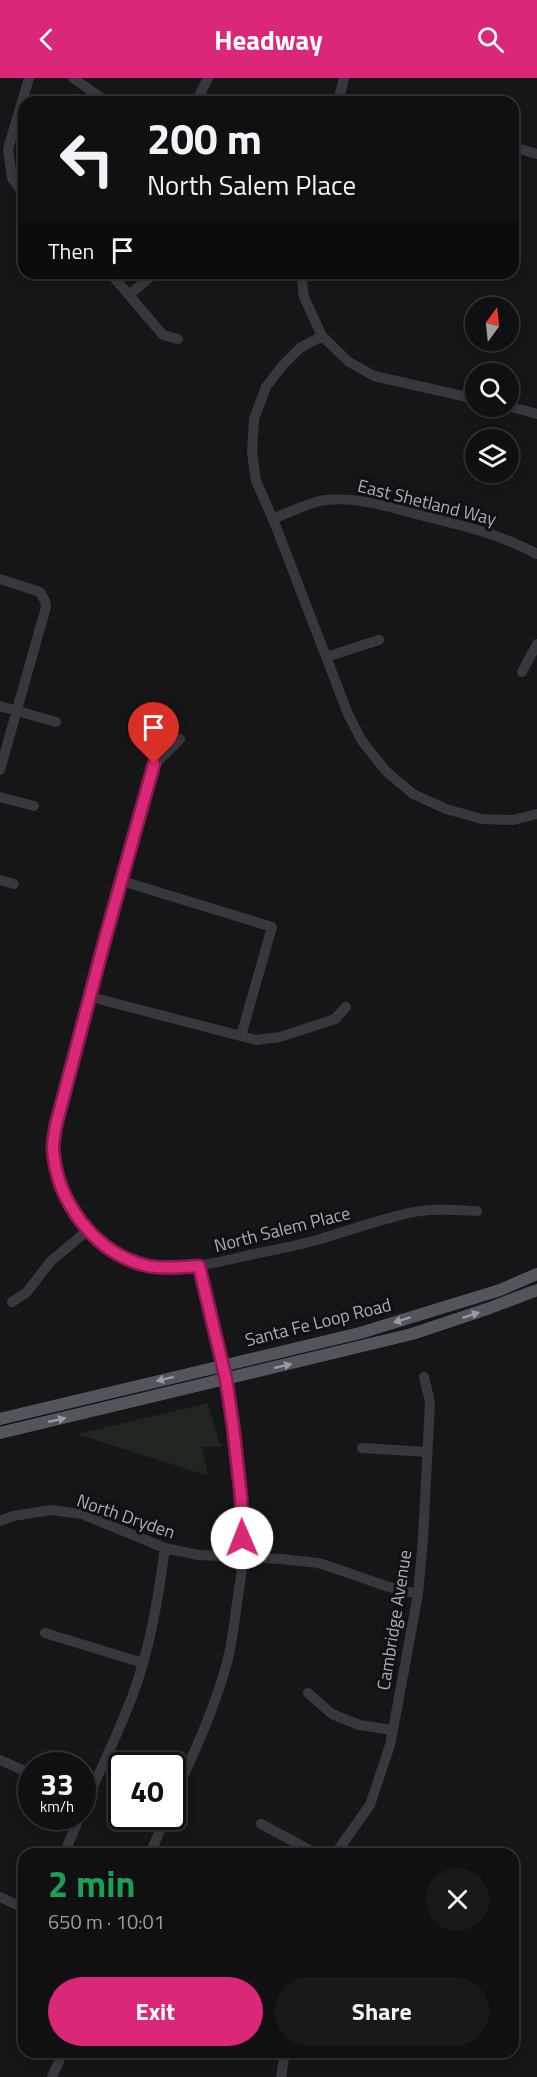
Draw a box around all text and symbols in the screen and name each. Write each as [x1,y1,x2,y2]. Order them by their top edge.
text: Headway [214,19,323,60]
icon: back [30,23,63,56]
icon: search [474,23,507,56]
text: 200 m [147,106,262,170]
icon: left [48,120,126,198]
text: North Salem Place [147,164,356,205]
text: Then [48,234,94,268]
icon: arrive [106,234,139,267]
north arrow [465,297,519,351]
map controls [465,297,519,483]
button: search [465,363,519,417]
button: layers [465,429,519,483]
street label: East Shetland Way [355,472,499,532]
pin [128,702,179,764]
icon: arrive [137,711,170,744]
street label: North Salem Place [211,1199,353,1259]
street label: Santa Fe Loop Road [242,1291,394,1353]
one-way arrow [462,1309,480,1319]
one-way arrow [393,1316,411,1325]
one-way arrow [273,1360,292,1370]
one-way arrow [155,1374,174,1384]
one-way arrow [48,1414,66,1424]
street label: North Dryden [73,1487,179,1545]
position arrow [210,1506,274,1570]
street label: Cambridge Avenue [370,1548,418,1692]
speed limit sign: 40 [108,1752,186,1830]
text: 33 [40,1761,74,1807]
text: km/h [40,1795,74,1818]
text: 2 min [48,1856,135,1911]
button: close [426,1868,489,1931]
text: 650 m · 10:01 [48,1906,165,1937]
button: Exit [48,1977,263,2046]
button: Share [275,1977,489,2046]

